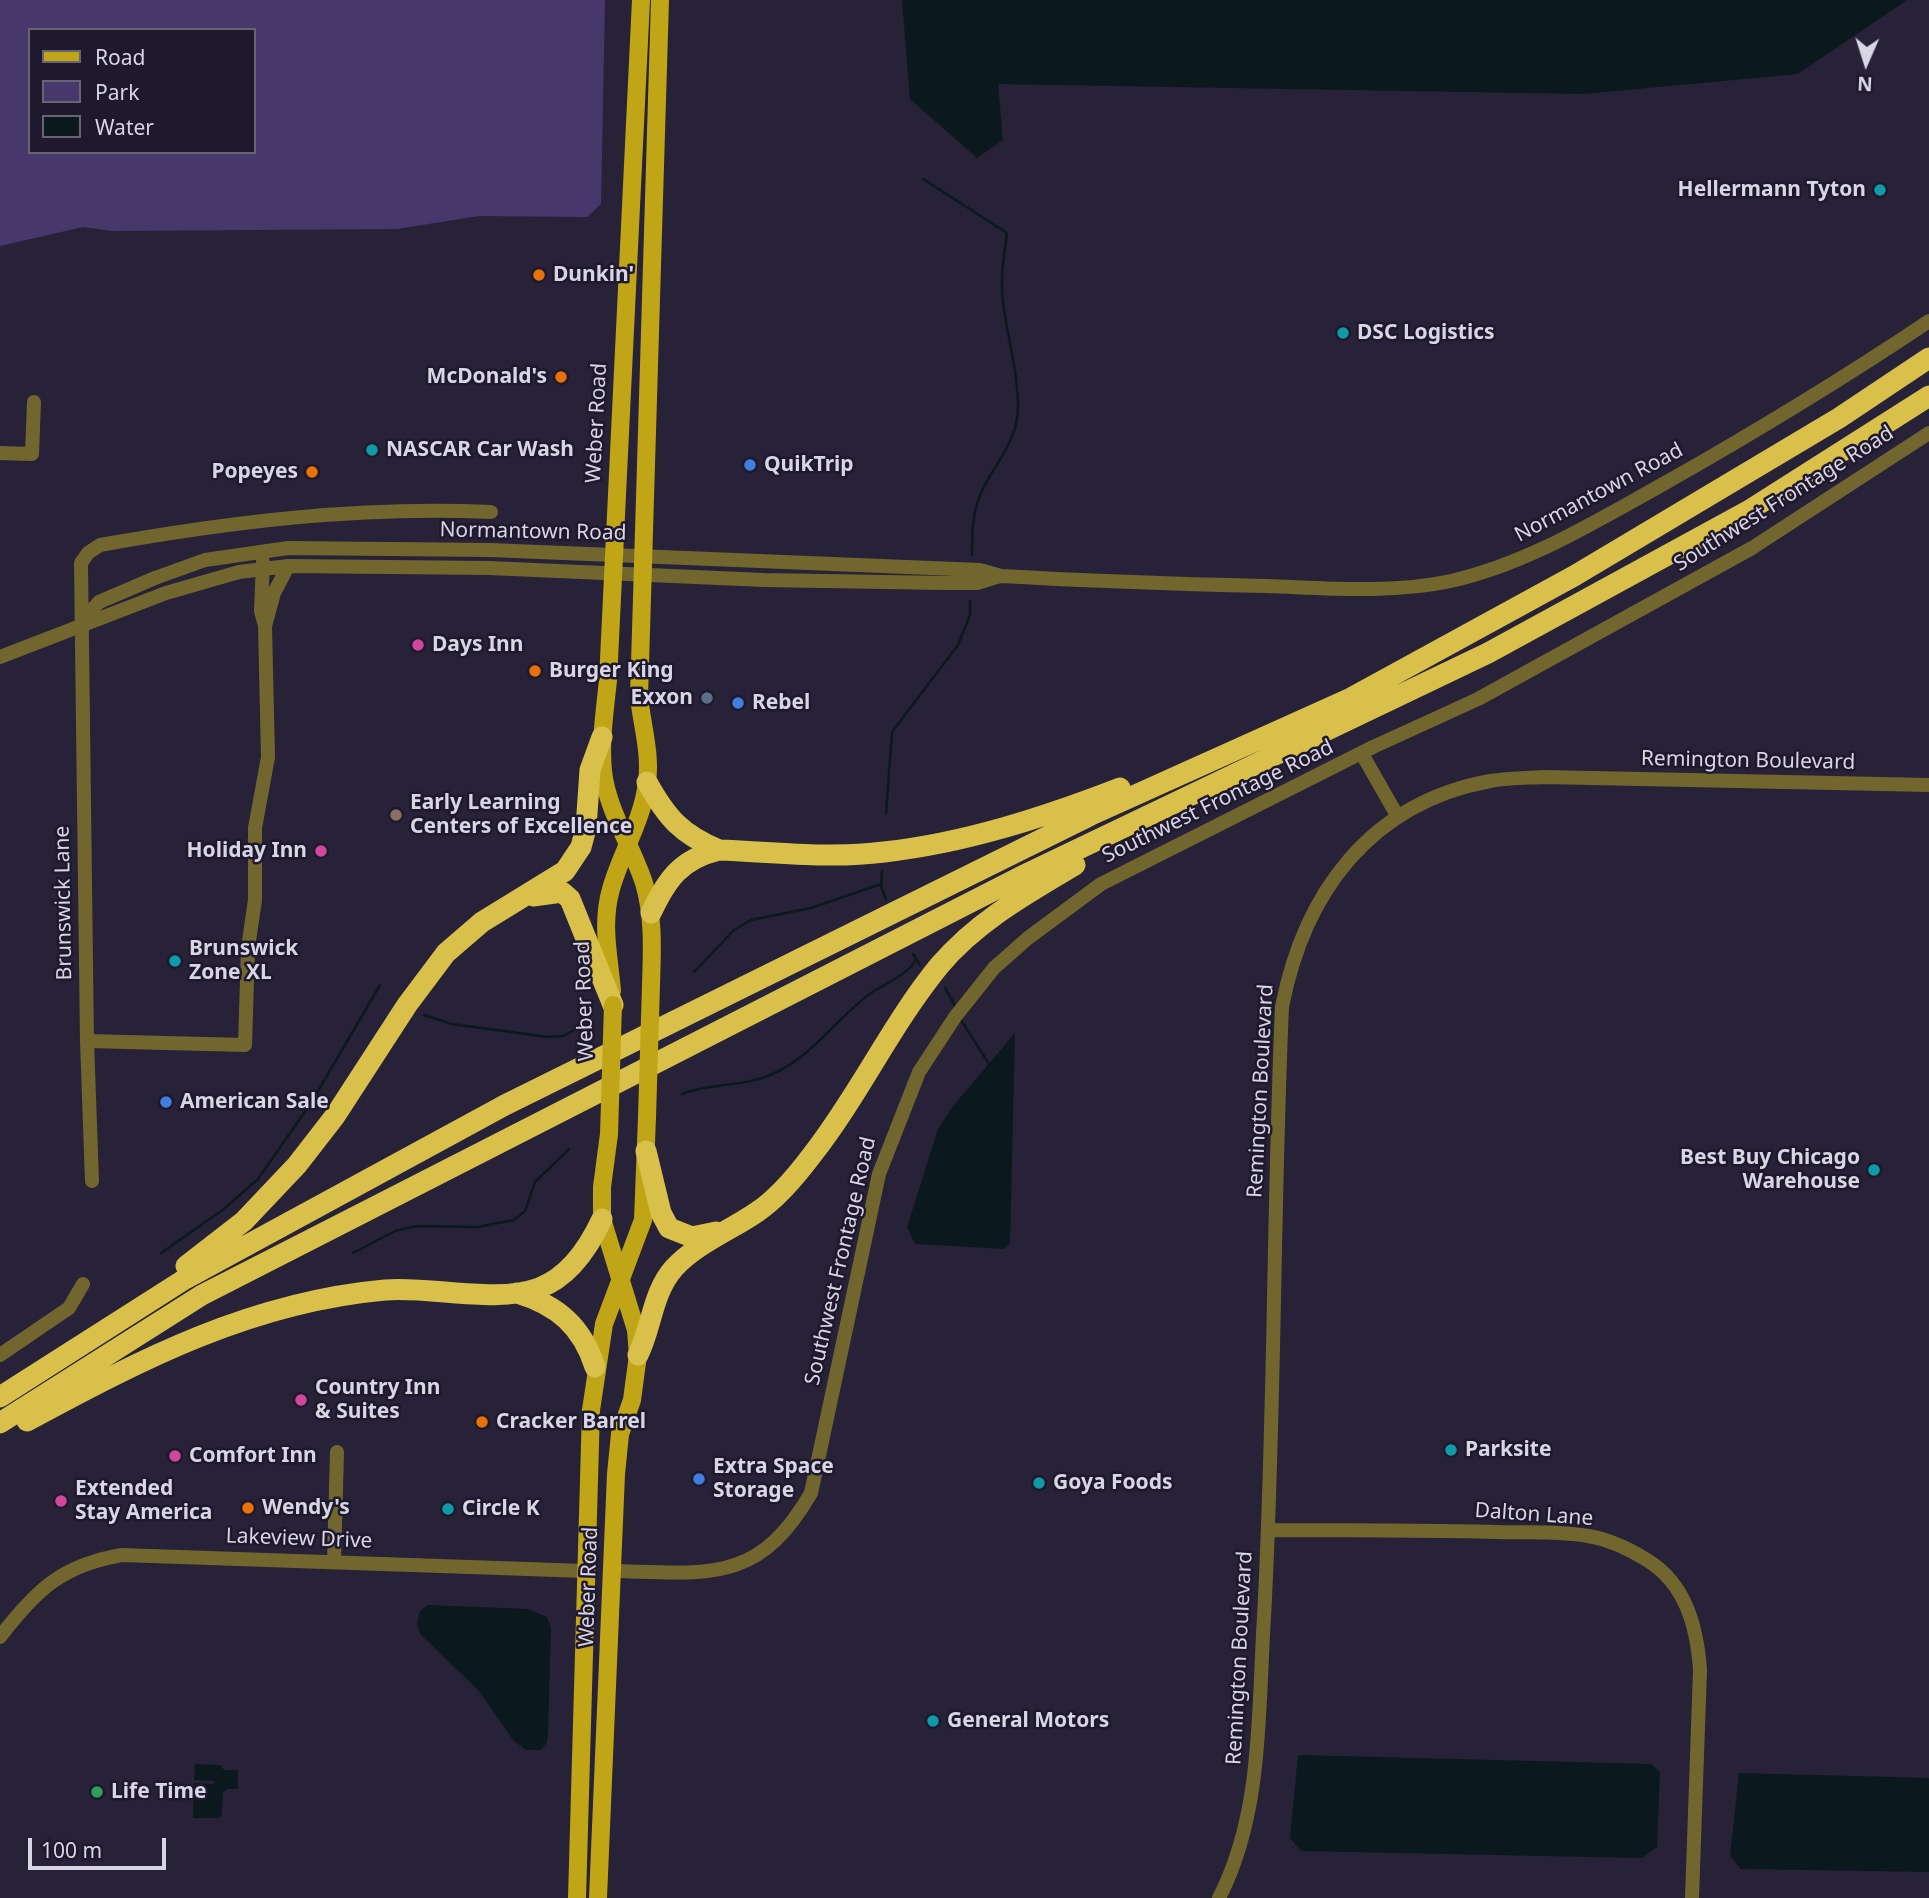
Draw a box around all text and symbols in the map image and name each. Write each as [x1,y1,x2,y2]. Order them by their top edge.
legend [28,28,256,154]
north arrow [1831,28,1901,98]
text: Road [95,43,145,71]
text: N [1857,71,1873,97]
text: Park [95,78,139,106]
text: Water [95,113,154,141]
place label: Hellermann Tyton [1678,177,1866,203]
marker: Hellermann Tyton [1872,182,1888,198]
place label: Dunkin' [553,262,634,288]
marker: Dunkin' [531,267,547,283]
place label: DSC Logistics [1357,320,1495,346]
marker: DSC Logistics [1335,325,1351,341]
street label: Weber Road [581,362,613,484]
place label: McDonald's [427,364,547,390]
marker: McDonald's [553,369,569,385]
street label: Southwest Frontage Road [1670,421,1898,577]
place label: NASCAR Car Wash [386,437,574,463]
street label: Normantown Road [1511,438,1687,548]
marker: NASCAR Car Wash [364,442,380,458]
place label: QuikTrip [764,452,854,478]
marker: QuikTrip [742,457,758,473]
place label: Popeyes [211,459,298,485]
marker: Popeyes [304,464,320,480]
street label: Normantown Road [439,518,627,546]
place label: Days Inn [432,632,523,658]
marker: Days Inn [410,637,426,653]
place label: Burger King [549,658,674,684]
marker: Burger King [527,663,543,679]
place label: Exxon [631,685,693,711]
marker: Exxon [699,690,715,706]
place label: Rebel [752,690,810,716]
marker: Rebel [730,695,746,711]
street label: Southwest Frontage Road [1098,735,1338,869]
street label: Remington Boulevard [1641,747,1855,775]
place label: Early Learning Centers of Excellence [410,790,632,840]
marker: Early Learning Centers of Excellence [388,807,404,823]
street label: Brunswick Lane [50,825,78,981]
place label: Holiday Inn [187,838,307,864]
marker: Holiday Inn [313,843,329,859]
place label: Brunswick Zone XL [189,936,298,986]
street label: Weber Road [570,940,600,1062]
marker: Brunswick Zone XL [167,953,183,969]
street label: Remington Boulevard [1243,983,1279,1199]
place label: American Sale [180,1089,329,1115]
marker: American Sale [158,1094,174,1110]
street label: Southwest Frontage Road [800,1134,882,1388]
place label: Best Buy Chicago Warehouse [1680,1145,1860,1195]
marker: Best Buy Chicago Warehouse [1866,1162,1882,1178]
place label: Country Inn & Suites [315,1375,440,1425]
marker: Country Inn & Suites [293,1392,309,1408]
place label: Cracker Barrel [496,1409,646,1435]
marker: Cracker Barrel [474,1414,490,1430]
place label: Parksite [1465,1437,1551,1463]
marker: Parksite [1443,1442,1459,1458]
place label: Comfort Inn [189,1443,317,1469]
marker: Comfort Inn [167,1448,183,1464]
place label: Extra Space Storage [713,1454,834,1504]
place label: Goya Foods [1053,1470,1173,1496]
marker: Extra Space Storage [691,1471,707,1487]
marker: Goya Foods [1031,1475,1047,1491]
place label: Extended Stay America [75,1476,212,1526]
marker: Extended Stay America [53,1493,69,1509]
place label: Wendy's [262,1495,350,1521]
place label: Circle K [462,1496,540,1522]
street label: Dalton Lane [1474,1498,1594,1532]
marker: Wendy's [240,1500,256,1516]
marker: Circle K [440,1501,456,1517]
street label: Lakeview Drive [225,1524,373,1554]
street label: Weber Road [574,1526,604,1648]
street label: Remington Boulevard [1222,1550,1258,1766]
place label: General Motors [947,1708,1109,1734]
marker: General Motors [925,1713,941,1729]
place label: Life Time [111,1779,207,1805]
marker: Life Time [89,1784,105,1800]
scale bar [32,1825,170,1869]
text: 100 m [41,1836,102,1864]

